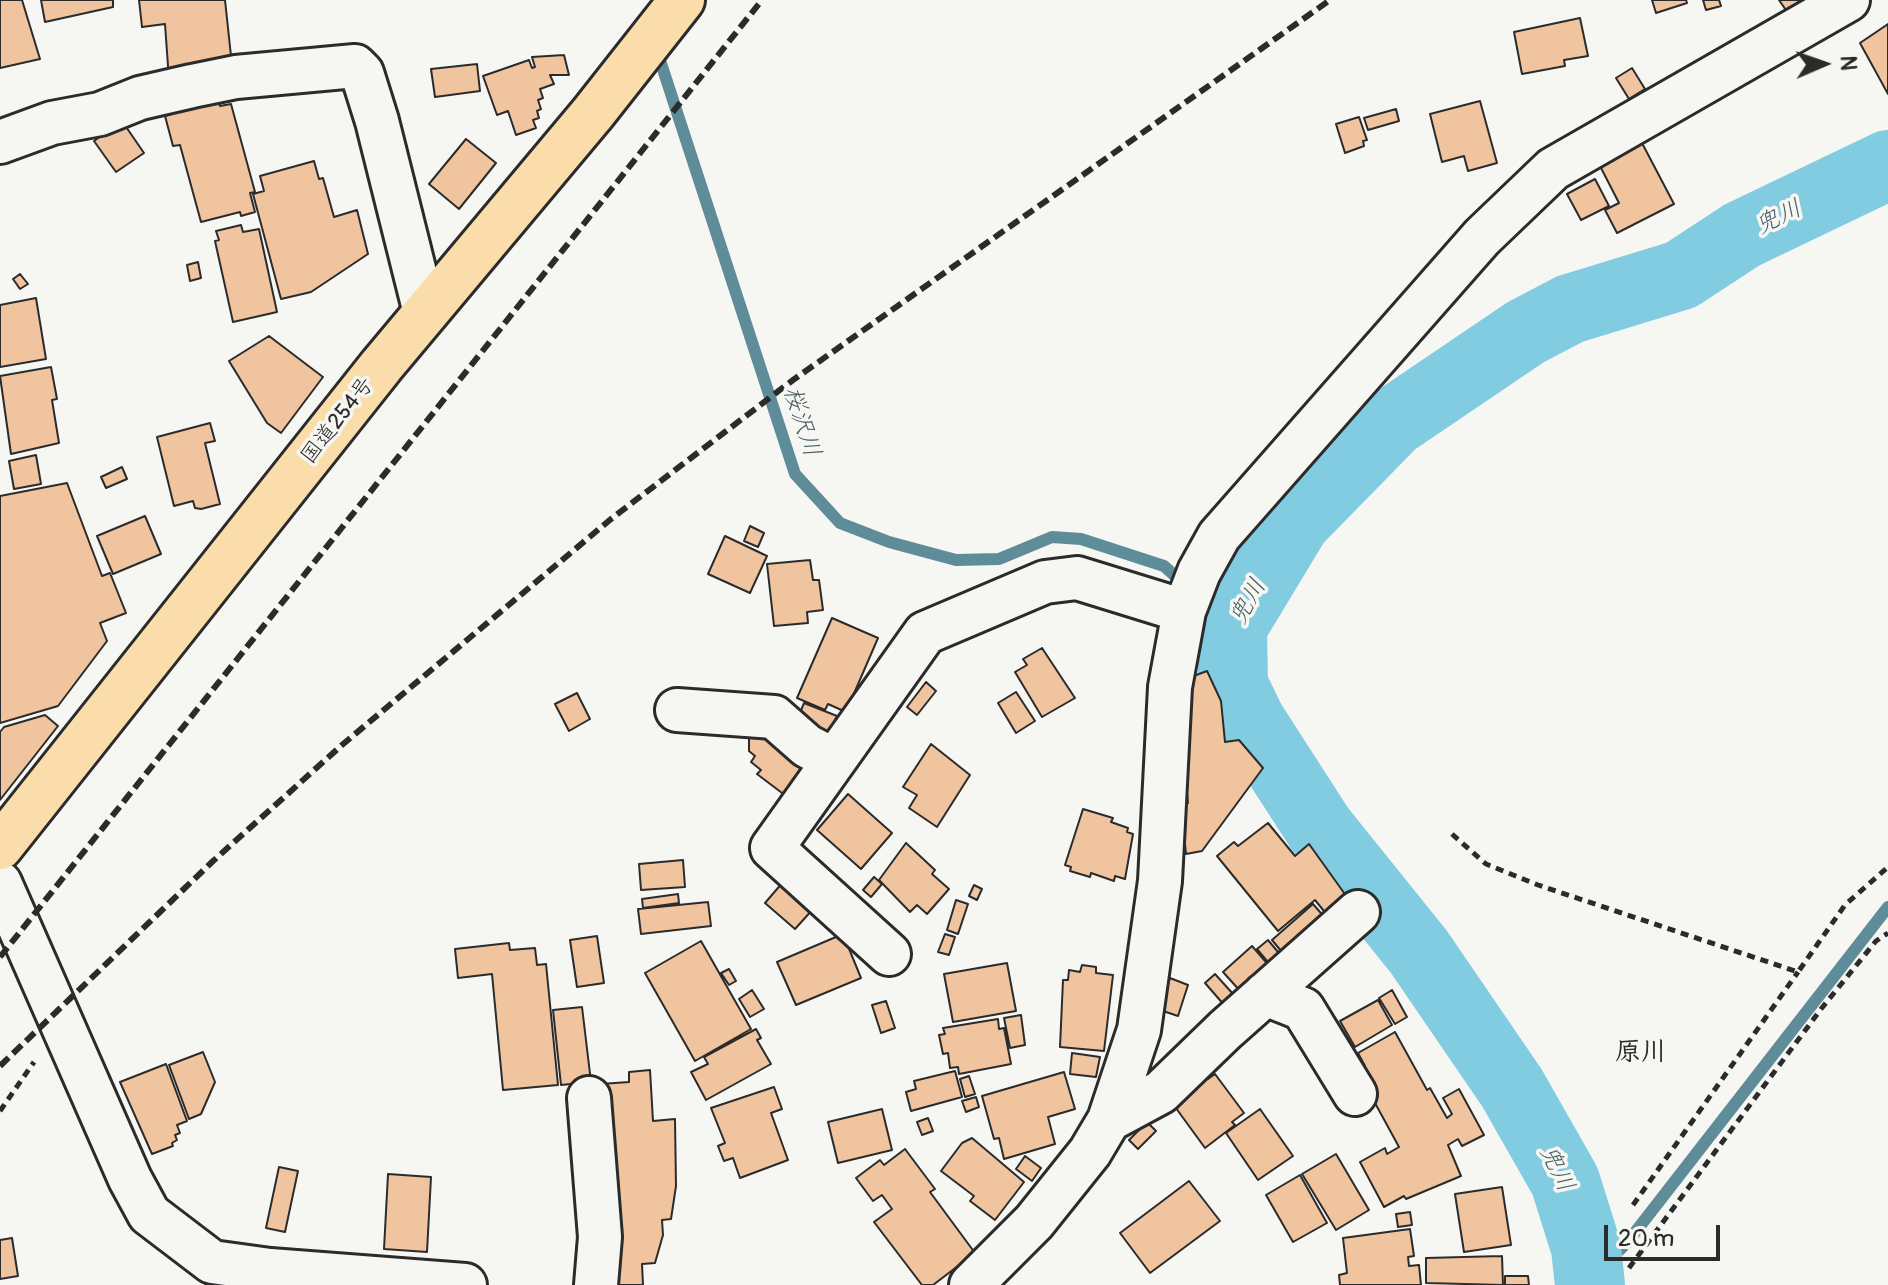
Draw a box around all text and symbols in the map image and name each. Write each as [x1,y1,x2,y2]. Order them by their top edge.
north arrow [1784,24,1864,104]
text: N [1834,55,1862,71]
water label: 兜川 [1751,195,1807,241]
street label: 国道254号 [296,372,380,470]
water label: 桜沢川 [776,383,826,461]
water label: 兜川 [1225,574,1273,630]
district label: 原川 [1615,1037,1667,1069]
water label: 兜川 [1533,1141,1579,1197]
scale bar [1608,1209,1724,1259]
text: 20 m [1618,1224,1674,1253]

